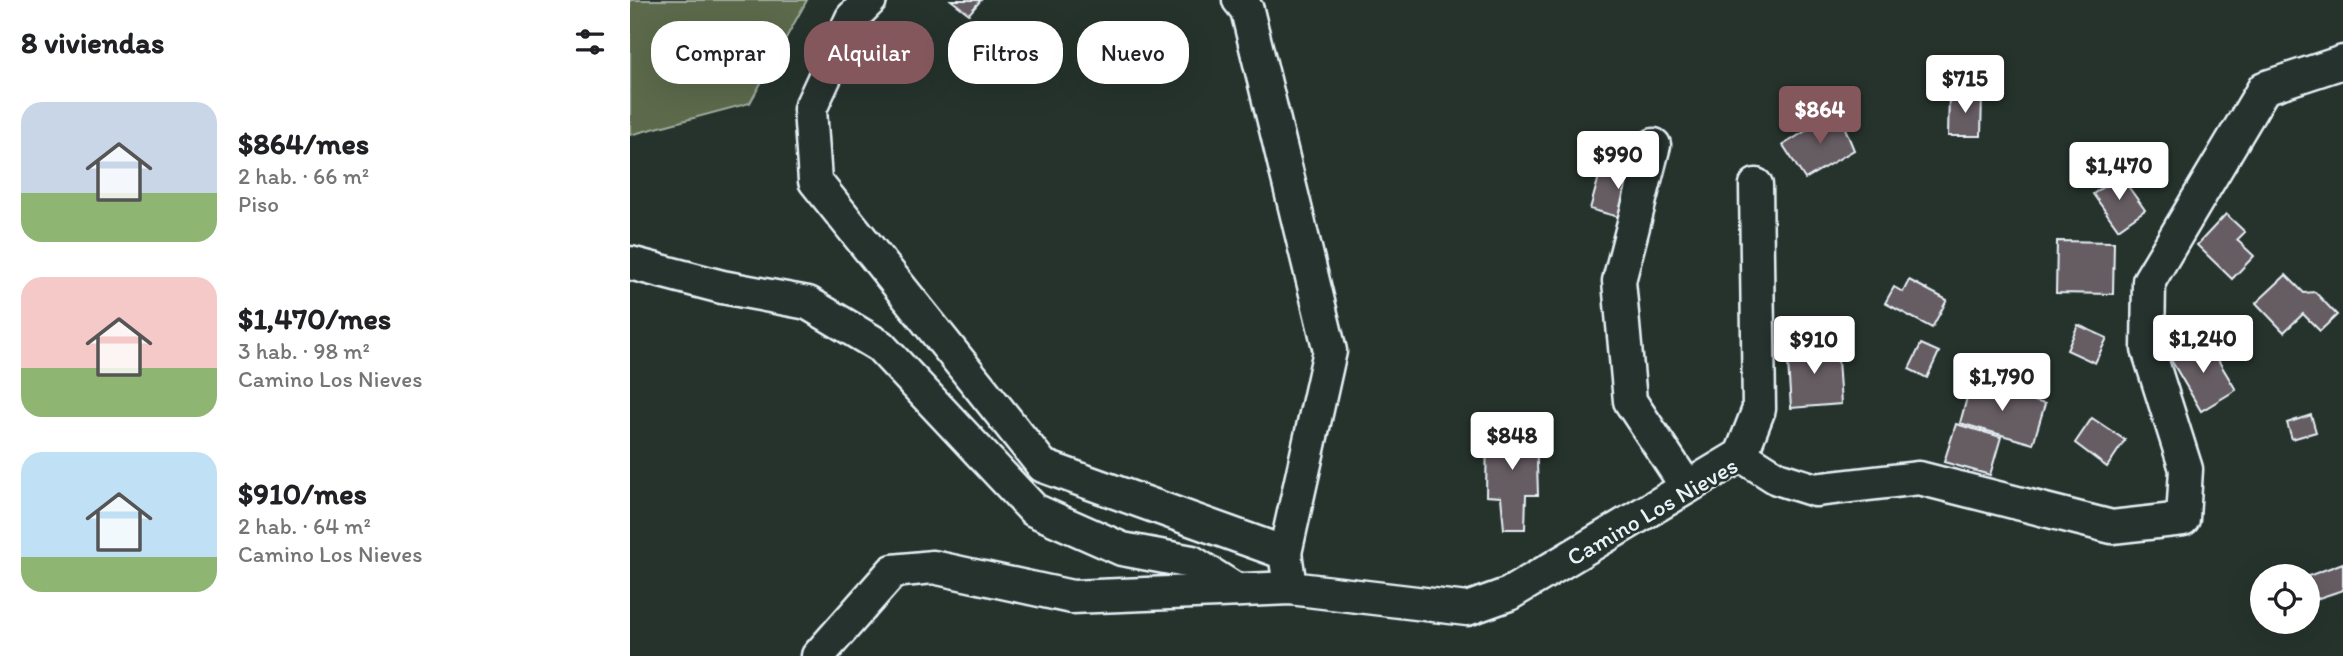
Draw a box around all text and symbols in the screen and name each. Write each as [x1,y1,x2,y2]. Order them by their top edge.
chip: Comprar [651,21,790,84]
chip: Alquilar [804,21,934,84]
chip: Filtros [948,21,1063,84]
chip: Nuevo [1077,21,1189,84]
icon: filters [571,23,609,61]
text: 8 viviendas [21,24,164,61]
pin: $715 [1924,55,2006,115]
text: $715 [1942,64,1988,92]
pin: $864 [1779,86,1861,146]
text: $864 [1795,95,1845,123]
text: $864/mes [238,125,369,162]
icon: home [77,130,161,214]
pin: $990 [1577,132,1659,191]
text: $990 [1593,140,1643,168]
pin: $1,470 [2062,142,2176,202]
text: $1,470 [2085,151,2153,179]
text: 2 hab. · 66 m² [238,162,369,190]
text: Piso [238,190,279,218]
text: $1,470/mes [238,300,391,337]
icon: home [77,305,161,389]
pin: $910 [1773,316,1855,376]
pin: $1,240 [2146,316,2260,375]
text: $1,240 [2169,324,2237,352]
text: $910 [1790,325,1838,353]
text: 3 hab. · 98 m² [238,337,370,365]
pin: $1,790 [1945,354,2059,413]
text: $1,790 [1969,362,2035,390]
text: Camino Los Nieves [238,365,422,393]
pin: $848 [1471,412,1553,472]
text: $848 [1487,421,1537,449]
street label: Camino Los Nieves [1561,450,1743,572]
text: $910/mes [238,475,367,512]
icon: home [77,480,161,564]
text: 2 hab. · 64 m² [238,512,371,540]
text: Camino Los Nieves [238,540,422,568]
map controls [2250,564,2320,634]
button: locate [2250,564,2320,634]

